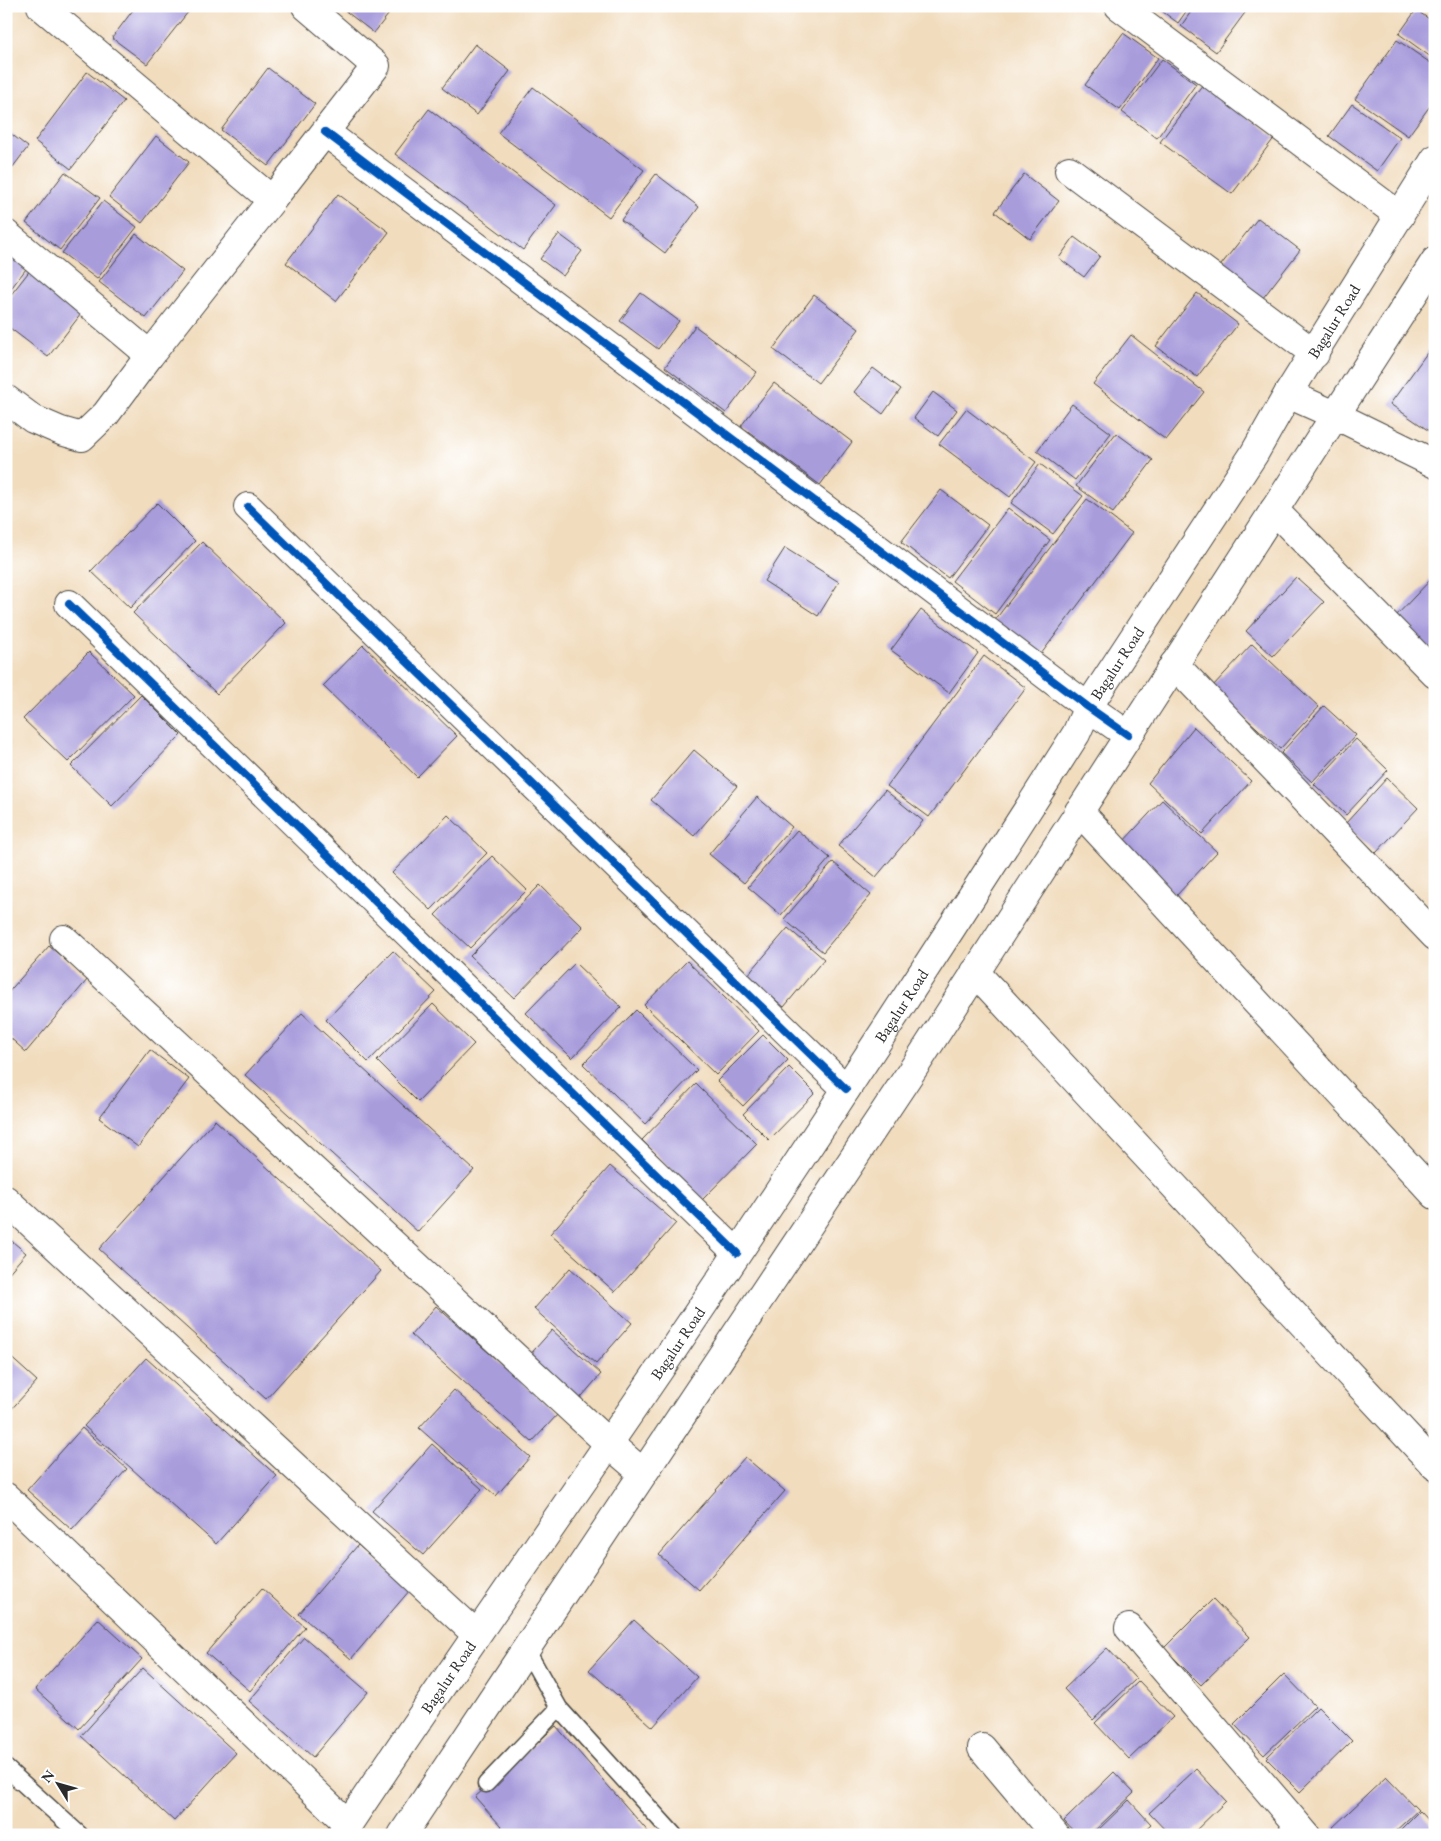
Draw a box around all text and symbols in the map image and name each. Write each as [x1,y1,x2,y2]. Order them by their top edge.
street label: Bagalur Road [1303,280,1366,362]
street label: Bagalur Road [1086,622,1149,704]
street label: Bagalur Road [870,964,934,1046]
street label: Bagalur Road [646,1302,710,1384]
street label: Bagalur Road [416,1636,481,1717]
north arrow [32,1758,82,1808]
text: N [37,1766,59,1786]

